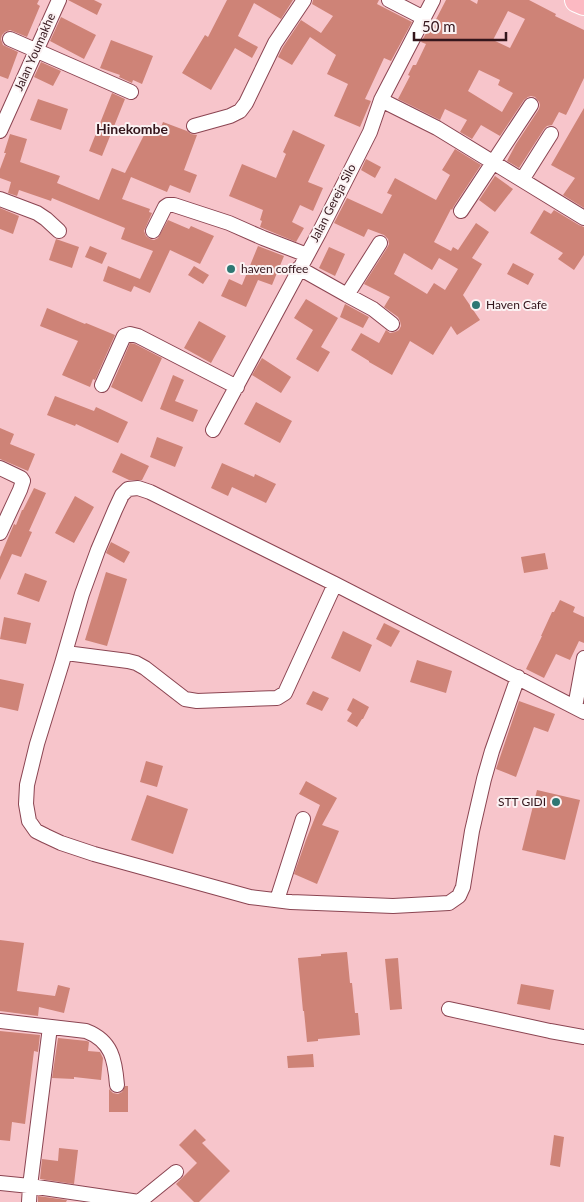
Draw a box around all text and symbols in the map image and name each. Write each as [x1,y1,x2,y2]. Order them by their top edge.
scale bar [414,10,506,42]
street label: Jalan Youmakhe [11,11,58,93]
text: 50 m [422,17,456,35]
district label: Hinekombe [96,120,168,137]
street label: Jalan Gereja Silo [306,161,359,244]
place label: haven coffee [241,261,308,276]
marker: haven coffee [225,263,237,275]
place label: Haven Cafe [486,297,547,312]
marker: Haven Cafe [470,299,482,311]
place label: STT GIDI [498,794,546,809]
marker: STT GIDI [550,796,562,808]

